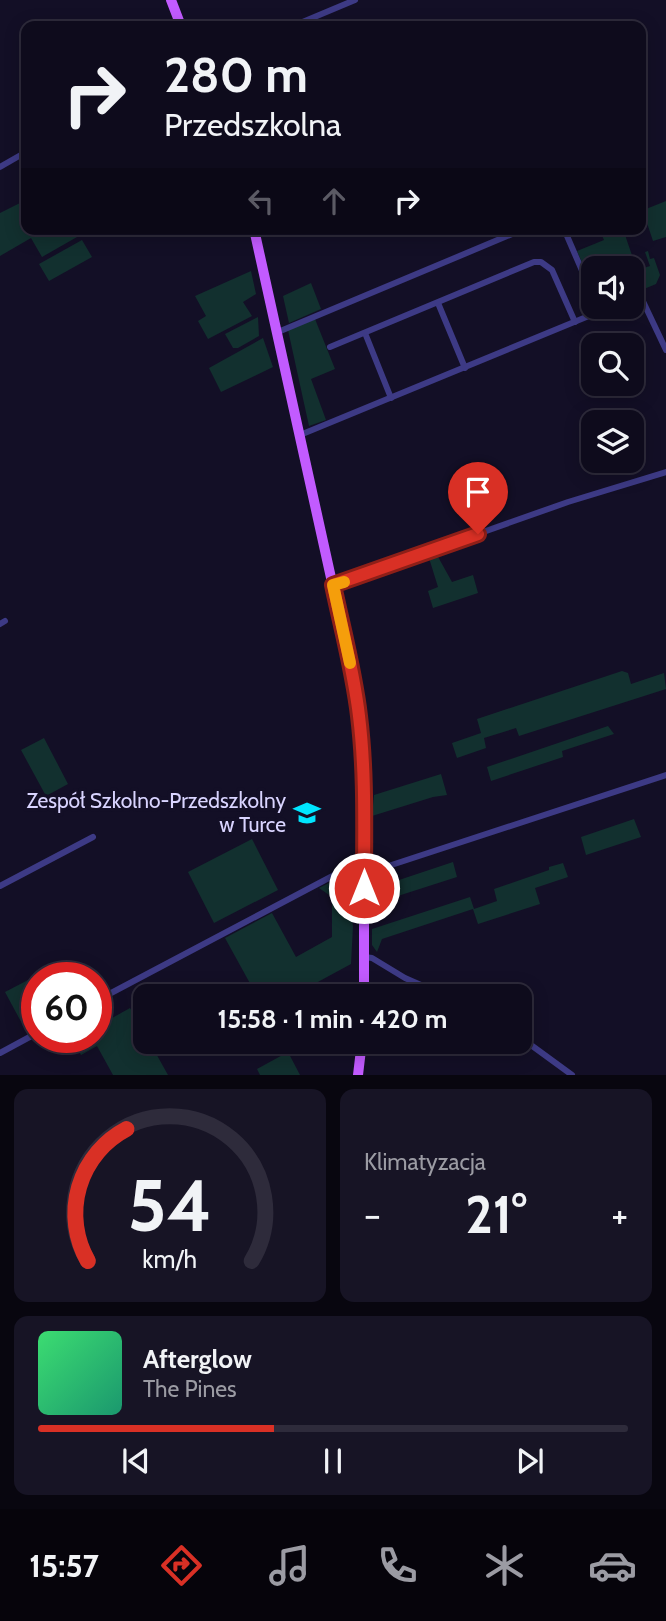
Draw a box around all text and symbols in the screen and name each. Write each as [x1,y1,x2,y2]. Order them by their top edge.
text: 280 m [164,45,308,104]
icon: right [49,49,140,140]
text: Przedszkolna [164,105,341,144]
icon: left [242,182,280,220]
icon: ahead [315,182,353,220]
icon: right [388,182,426,220]
map controls [581,256,644,473]
button: sound [581,256,644,319]
button: search [581,333,644,396]
button: layers [581,410,644,473]
pin [448,462,508,534]
icon: arrive [459,473,497,511]
place label: Zespół Szkolno-Przedszkolny w Turce [27,788,286,837]
school or university icon: Zespół Szkolno-Przedszkolny w Turce [292,798,322,828]
position arrow [327,851,401,925]
speed limit sign: 60 [21,962,112,1053]
text: 15:58 · 1 min · 420 m [218,1003,447,1035]
text: Klimatyzacja [364,1148,486,1176]
text: 54 [128,1162,212,1250]
text: 21° [465,1183,527,1246]
text: − [364,1191,381,1238]
text: + [611,1191,628,1238]
text: km/h [143,1244,197,1274]
text: Afterglow [143,1343,252,1375]
text: The Pines [143,1375,237,1403]
icon: previous [117,1442,155,1480]
icon: pause [314,1442,352,1480]
icon: next [511,1442,549,1480]
icon: directions [157,1541,206,1590]
icon: music [265,1541,314,1590]
icon: phone [373,1541,422,1590]
icon: climate [480,1541,529,1590]
icon: car [588,1541,637,1590]
text: 15:57 [29,1546,99,1585]

